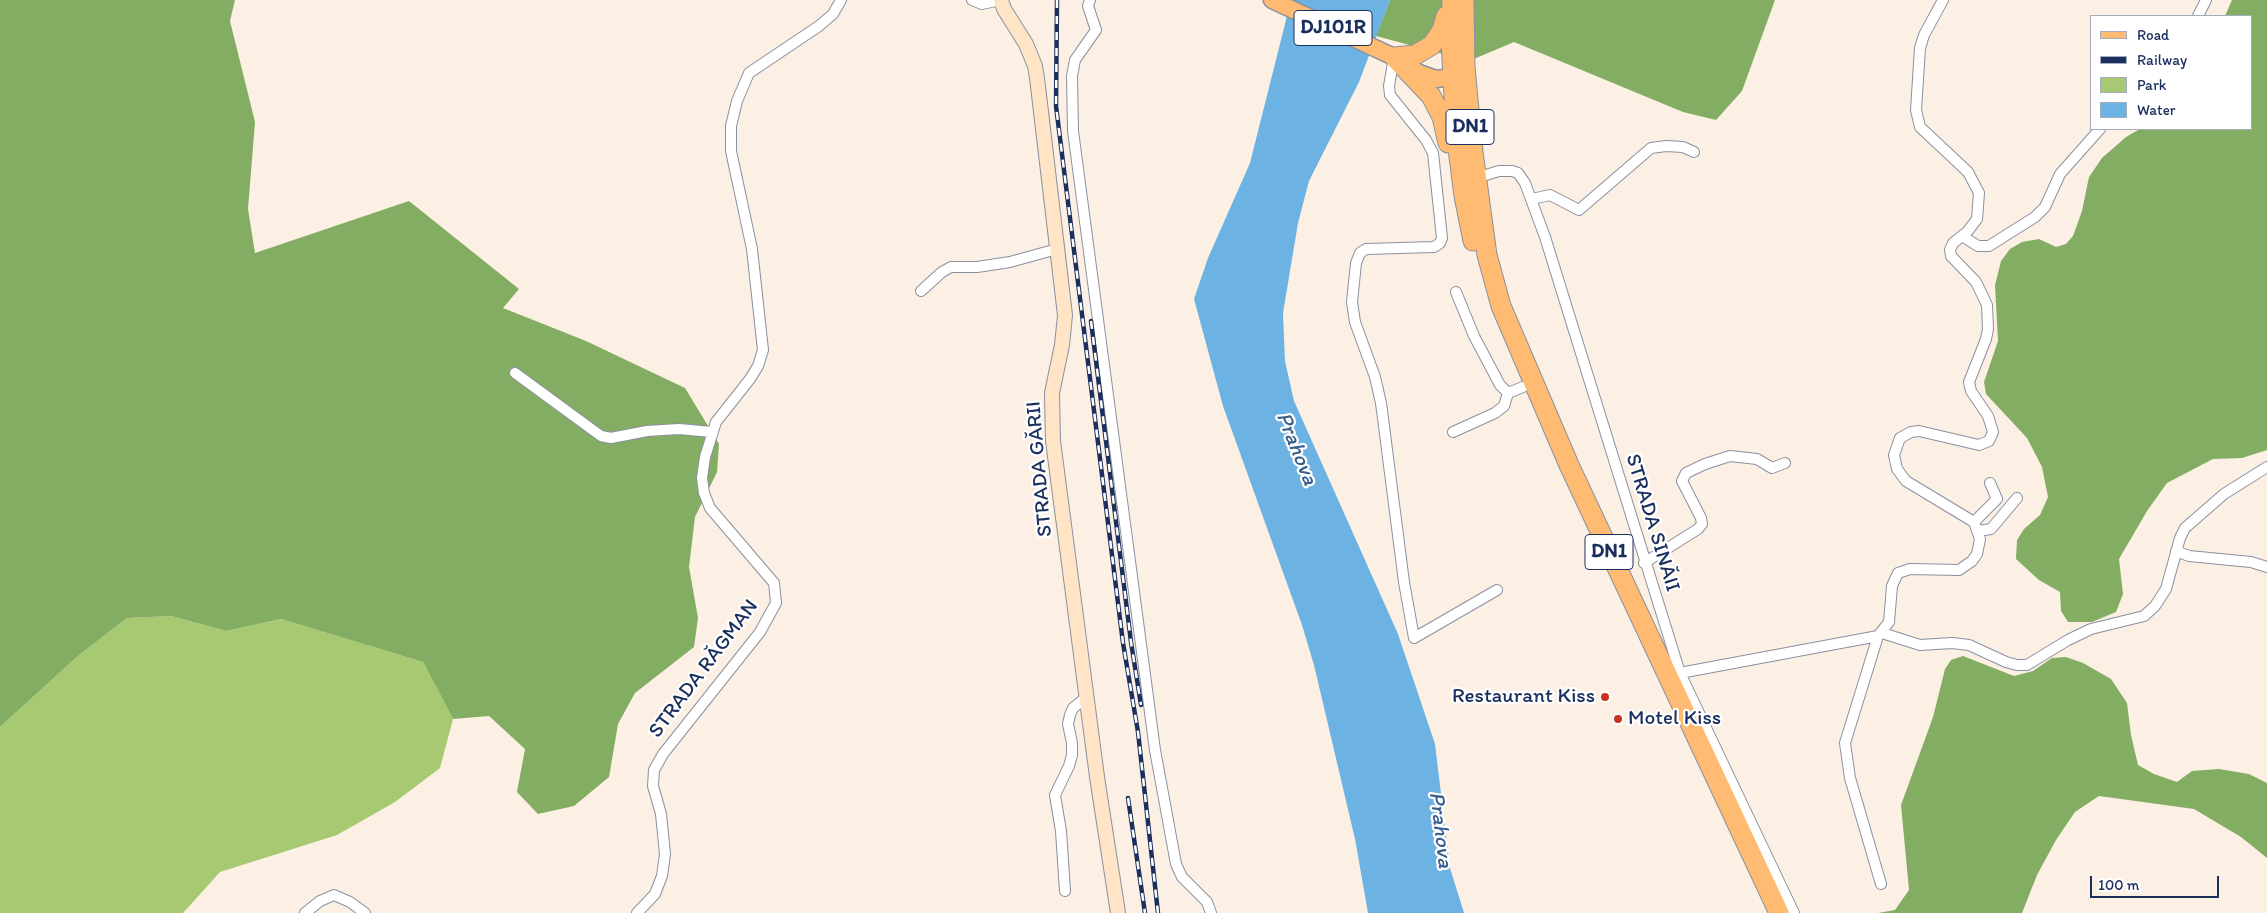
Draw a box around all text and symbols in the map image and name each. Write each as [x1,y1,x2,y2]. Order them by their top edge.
road number: DJ101R [1294,10,1372,46]
legend [2090,15,2252,130]
text: Road [2137,26,2169,44]
text: Railway [2137,51,2187,69]
text: Park [2137,76,2167,94]
text: Water [2137,101,2175,119]
road number: DN1 [1446,110,1494,144]
street label: STRADA GĂRII [1022,400,1058,538]
water label: Prahova [1269,408,1323,490]
street label: STRADA SINĂII [1619,451,1685,595]
road number: DN1 [1585,534,1633,570]
street label: STRADA RĂGMAN [644,595,764,743]
place label: Restaurant Kiss [1452,684,1595,710]
marker: Restaurant Kiss [1599,691,1611,703]
place label: Motel Kiss [1628,706,1721,732]
marker: Motel Kiss [1612,713,1624,725]
water label: Prahova [1422,790,1458,870]
scale bar [2092,866,2221,898]
text: 100 m [2098,876,2139,894]

